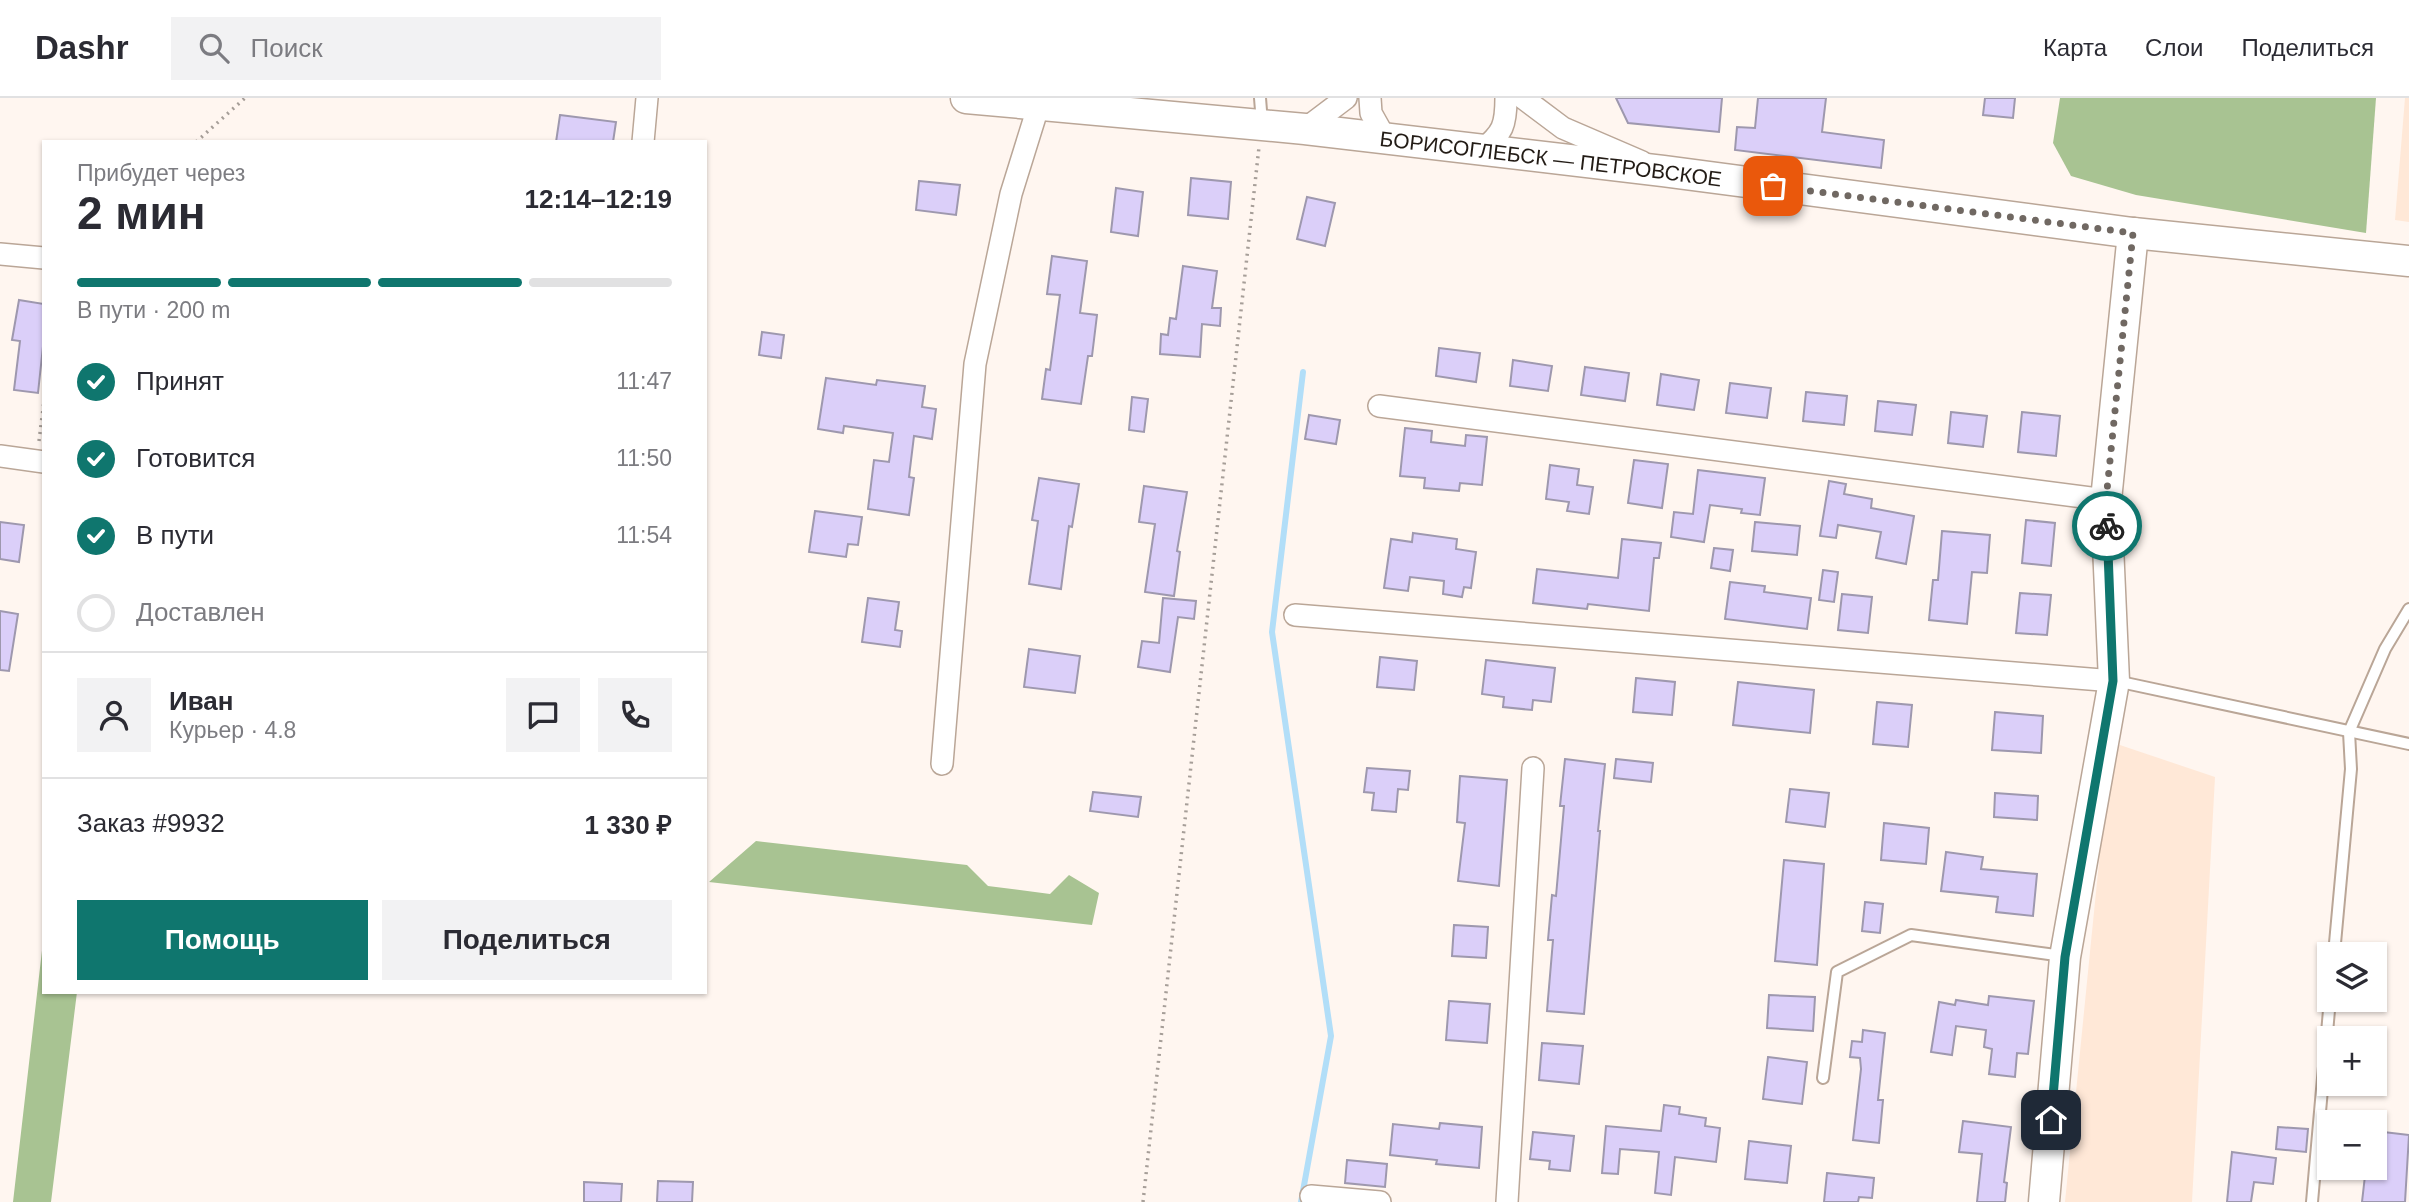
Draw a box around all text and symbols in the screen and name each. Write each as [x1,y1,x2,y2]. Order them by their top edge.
search box [171,17,661,80]
text: Dashr [35,29,129,66]
icon: search [195,29,233,67]
text: Поиск [251,33,323,63]
text: Карта [2043,34,2107,61]
text: Слои [2145,34,2203,61]
text: Поделиться [2241,34,2374,61]
street label: БОРИСОГЛЕБСК — ПЕТРОВСКОЕ [1379,126,1723,190]
pin [1743,156,1803,216]
text: Прибудет через [77,160,245,186]
icon: bag [1754,167,1792,205]
text: 12:14–12:19 [525,184,672,214]
text: 2 мин [77,187,205,239]
text: В пути · 200 m [77,297,230,323]
icon: check [77,363,115,401]
text: Принят [136,366,224,396]
text: 11:47 [616,368,672,394]
icon: check [77,440,115,478]
text: Готовится [136,443,255,473]
text: 11:50 [616,445,672,471]
courier [2072,491,2142,561]
icon: bike [2088,507,2126,545]
icon: check [77,517,115,555]
text: В пути [136,520,214,550]
text: 11:54 [616,522,672,548]
text: Доставлен [136,597,265,627]
button: person [77,678,151,752]
button: chat [506,678,580,752]
button: phone [598,678,672,752]
text: Иван [169,686,234,716]
text: Курьер · 4.8 [169,717,296,743]
text: Заказ #9932 [77,808,225,838]
text: 1 330 ₽ [585,810,672,840]
button: Помощь [77,900,368,980]
button: Поделиться [382,900,672,980]
map controls [2317,942,2387,1180]
button: layers [2317,942,2387,1012]
button: + [2317,1026,2387,1096]
pin [2021,1090,2081,1150]
icon: home [2032,1101,2070,1139]
button: − [2317,1110,2387,1180]

